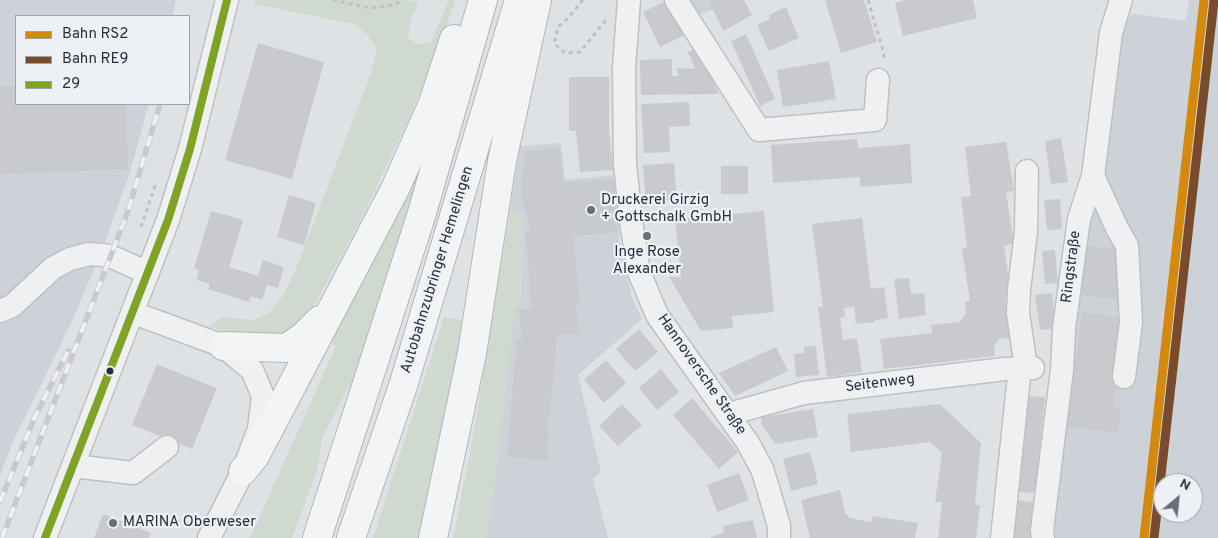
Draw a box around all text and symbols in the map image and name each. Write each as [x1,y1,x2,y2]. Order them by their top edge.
legend [15,15,190,105]
text: Bahn RS2 [62,25,128,44]
text: Bahn RE9 [62,50,128,69]
text: 29 [62,75,80,94]
street label: Autobahnzubringer Hemelingen [398,164,478,376]
place label: Druckerei Girzig + Gottschalk GmbH [601,192,732,227]
marker: Druckerei Girzig + Gottschalk GmbH [585,204,597,216]
marker: Inge Rose Alexander [641,230,653,242]
street label: Ringstraße [1059,230,1085,304]
place label: Inge Rose Alexander [613,244,681,279]
street label: Hannoversche Straße [652,311,750,439]
unlabelled marker [105,366,115,376]
street label: Seitenweg [844,371,916,397]
north arrow [1153,473,1203,523]
text: N [1176,475,1193,495]
place label: MARINA Oberweser [123,514,256,532]
marker: MARINA Oberweser [107,517,119,529]

